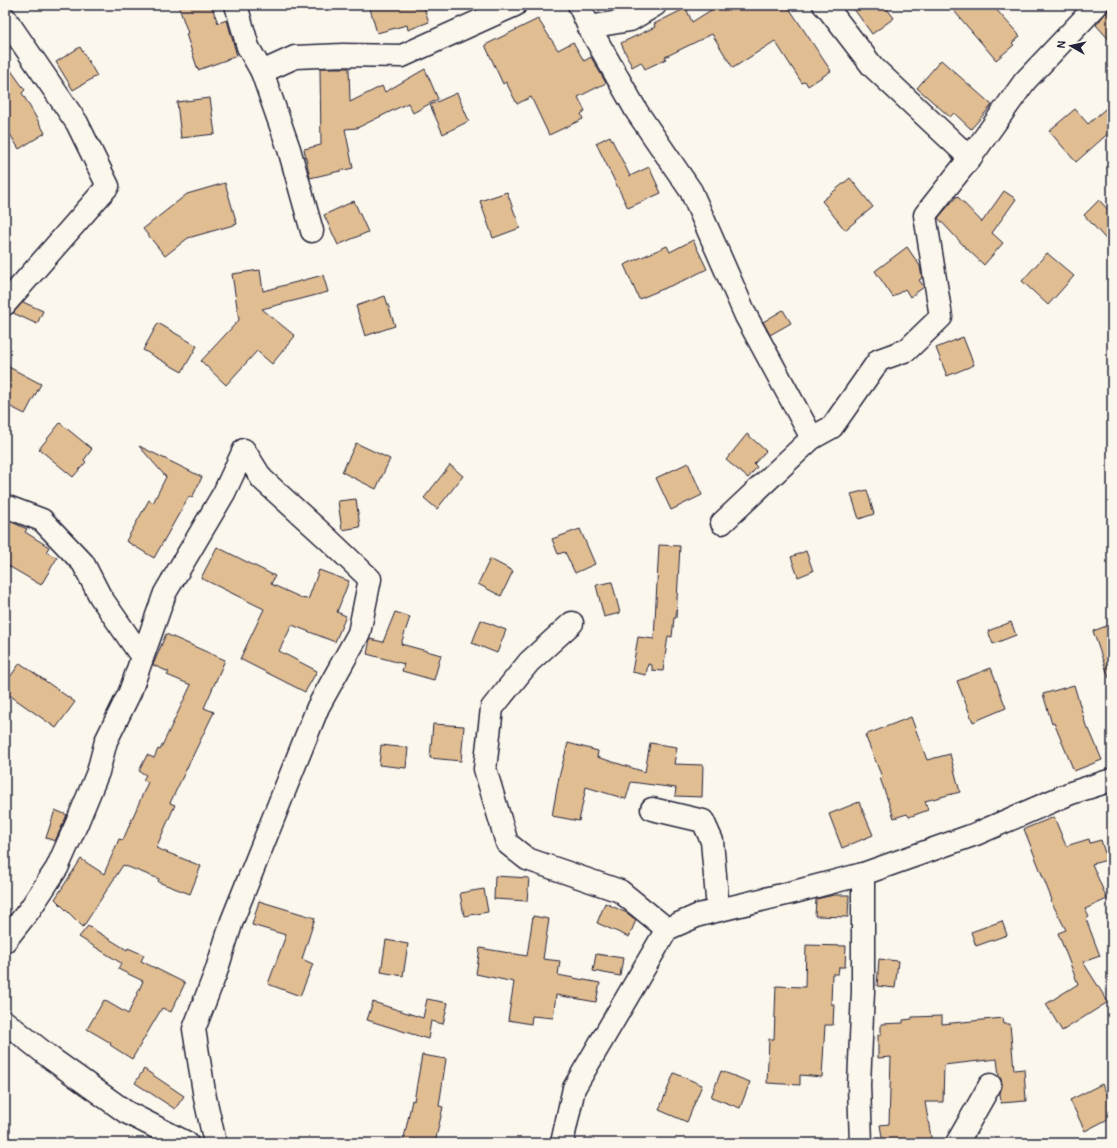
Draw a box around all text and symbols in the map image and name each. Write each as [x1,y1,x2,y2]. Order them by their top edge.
north arrow [1051,26,1091,66]
text: N [1055,40,1069,49]

